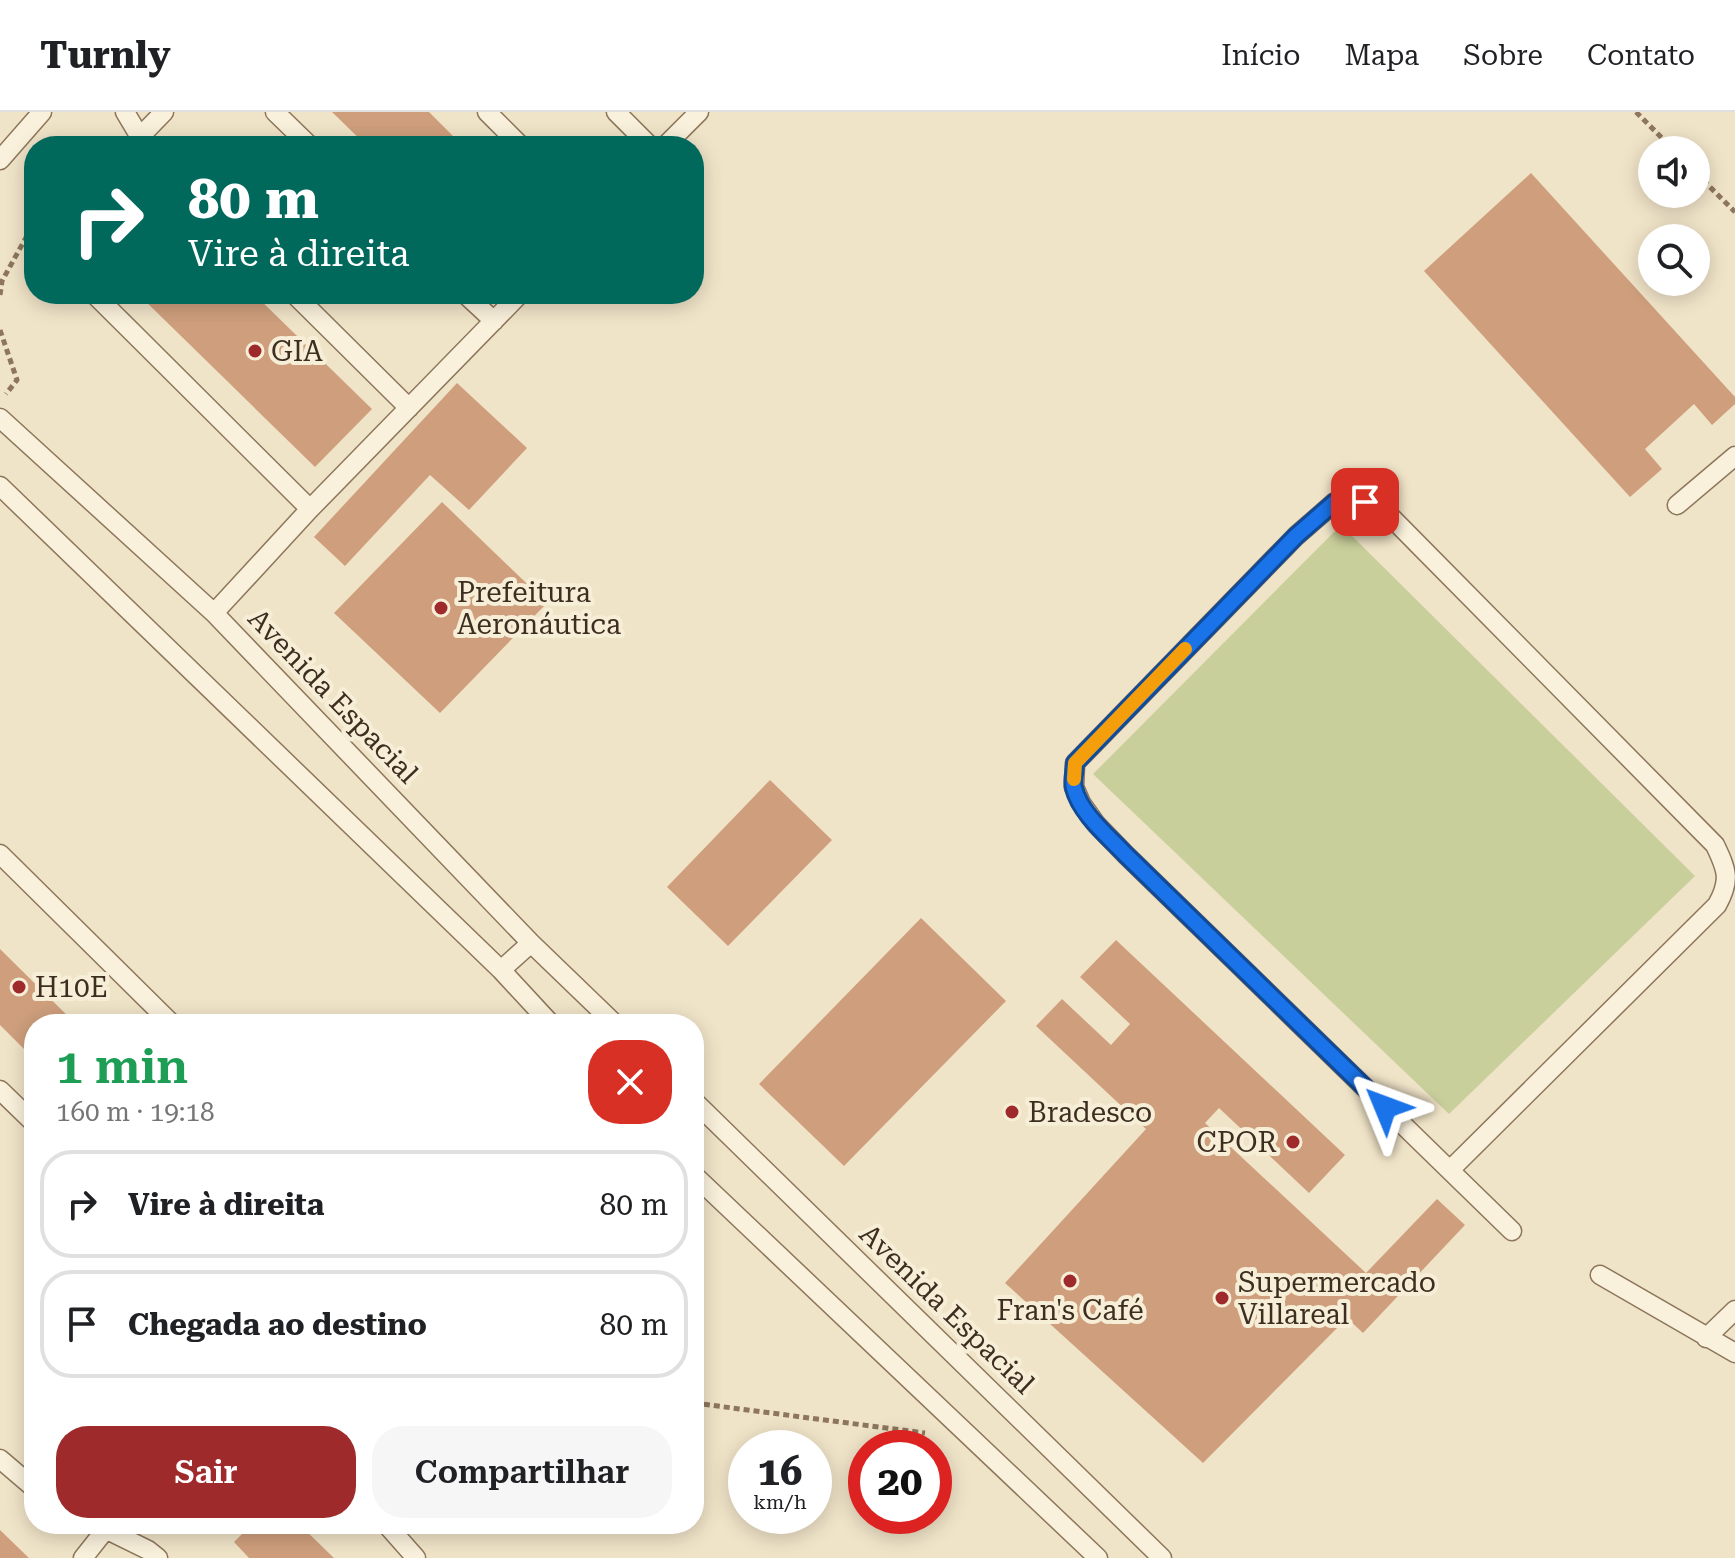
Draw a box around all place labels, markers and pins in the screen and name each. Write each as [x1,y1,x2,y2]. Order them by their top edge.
place label: GIA [271,335,323,368]
marker: GIA [246,342,264,360]
pin [1331,468,1399,536]
place label: Prefeitura Aeronáutica [457,576,621,641]
marker: Prefeitura Aeronáutica [432,599,450,617]
place label: H10E [35,971,108,1004]
marker: H10E [10,978,28,996]
place label: Bradesco [1028,1096,1152,1129]
marker: Bradesco [1003,1103,1021,1121]
place label: CPOR [1197,1126,1277,1159]
marker: CPOR [1284,1133,1302,1151]
place label: Supermercado Villareal [1238,1266,1436,1331]
marker: Fran's Café [1061,1272,1079,1290]
marker: Supermercado Villareal [1213,1289,1231,1307]
place label: Fran's Café [996,1294,1144,1327]

